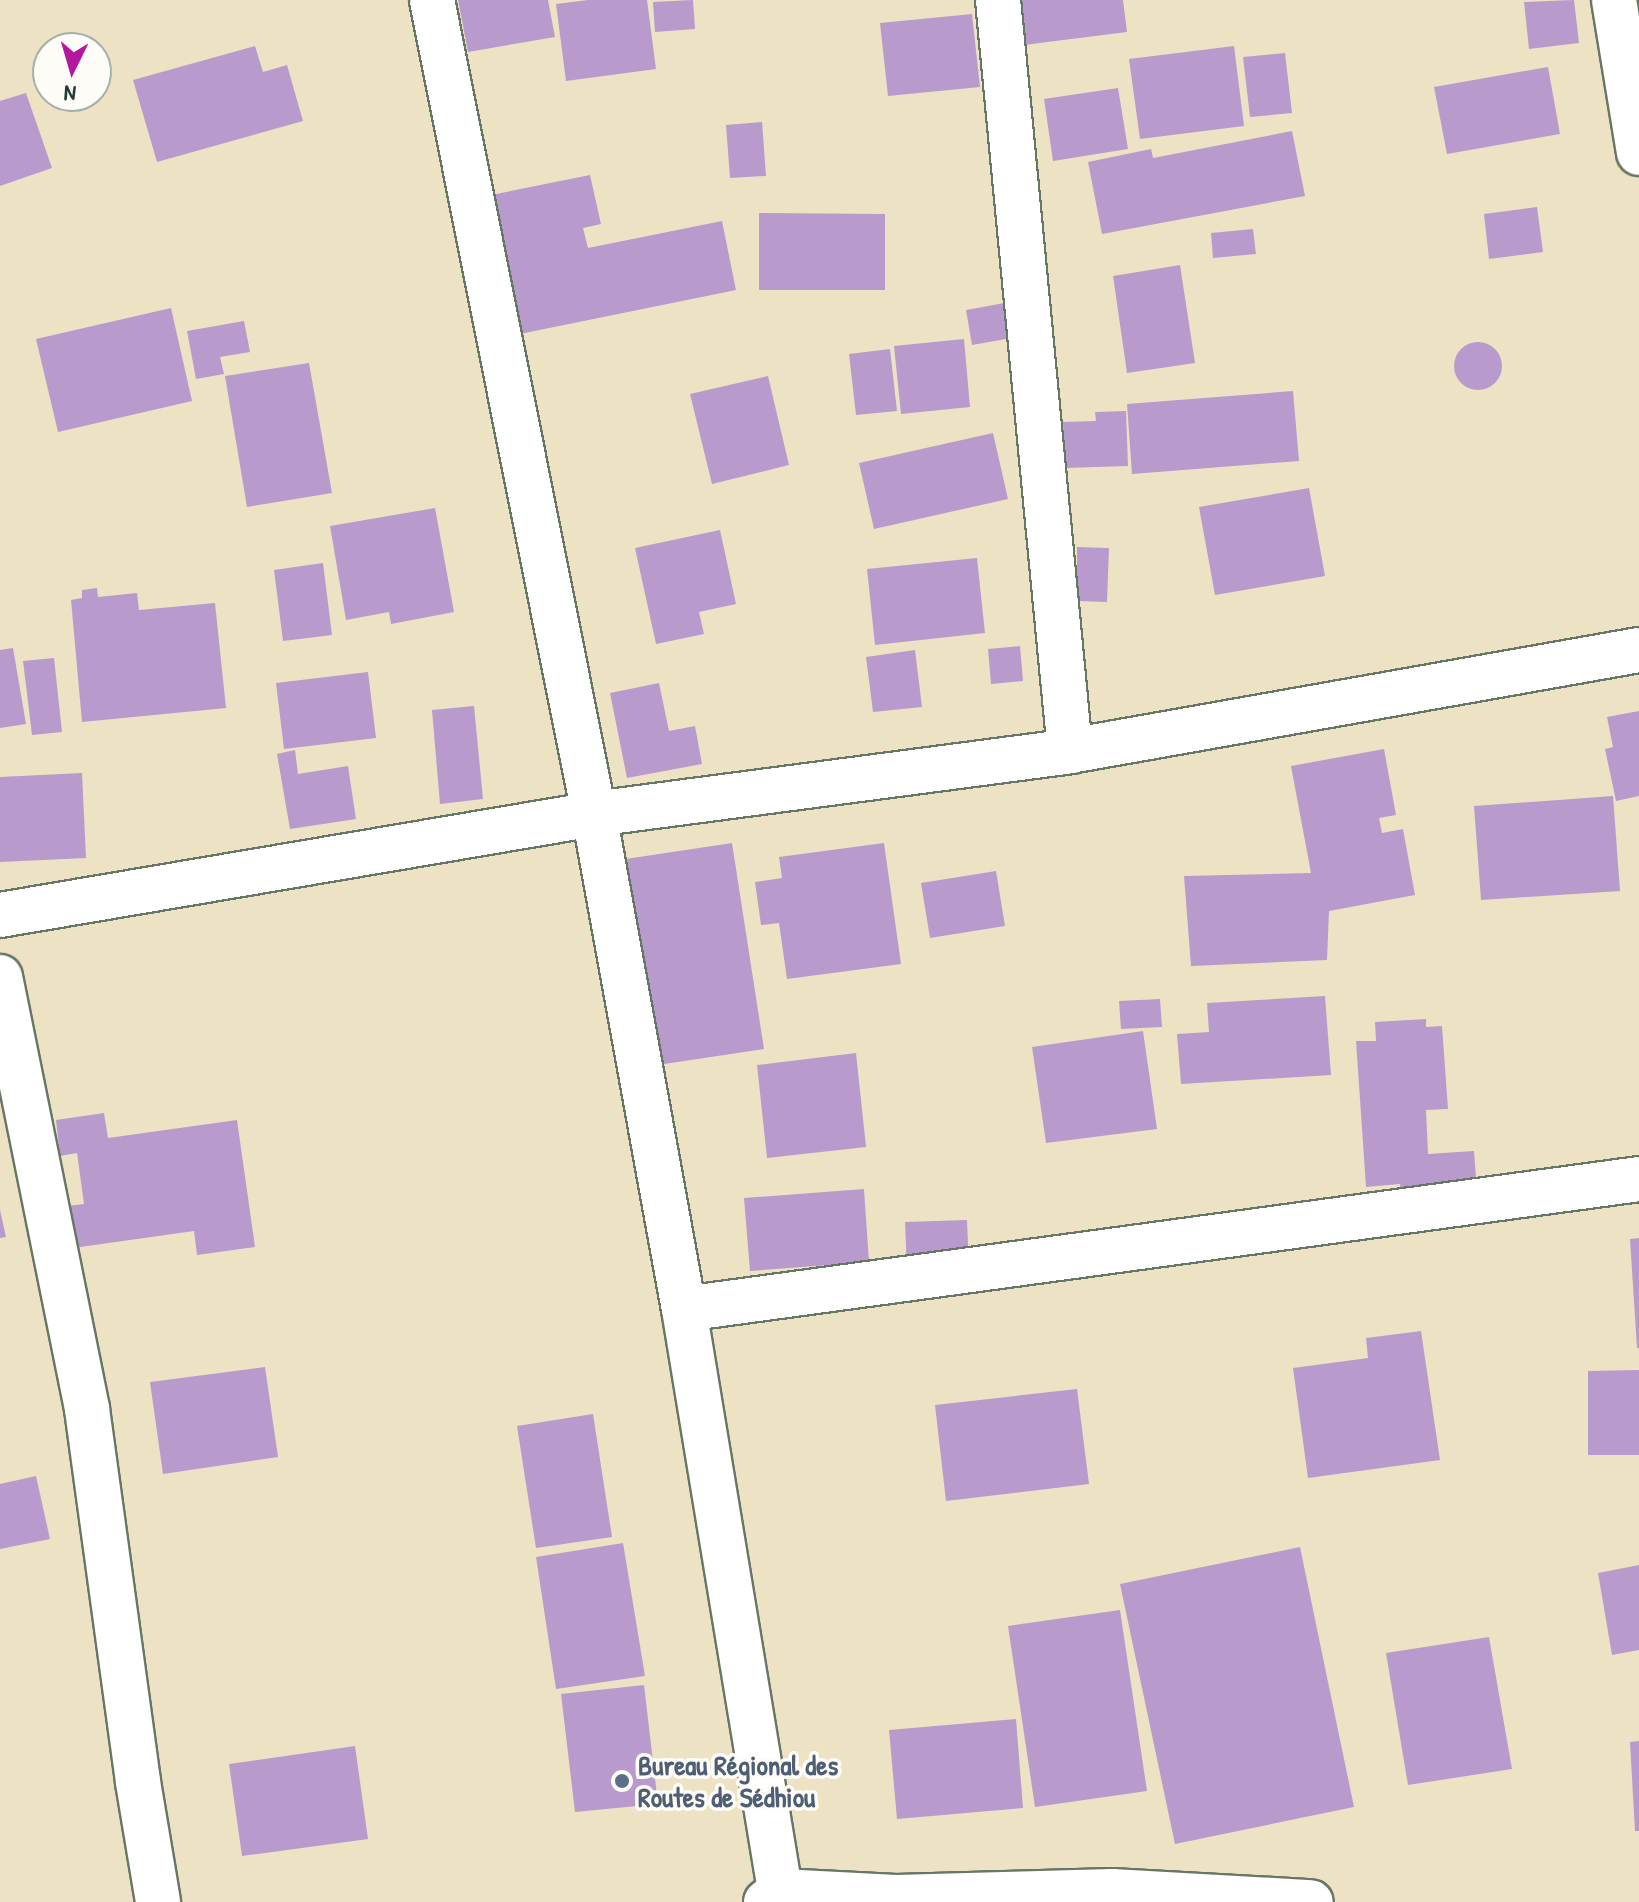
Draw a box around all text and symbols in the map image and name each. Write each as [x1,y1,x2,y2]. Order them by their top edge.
north arrow [32,32,112,112]
text: N [63,78,77,109]
place label: Bureau Régional des Routes de Sédhiou [638,1748,838,1814]
marker: Bureau Régional des Routes de Sédhiou [613,1772,631,1790]

